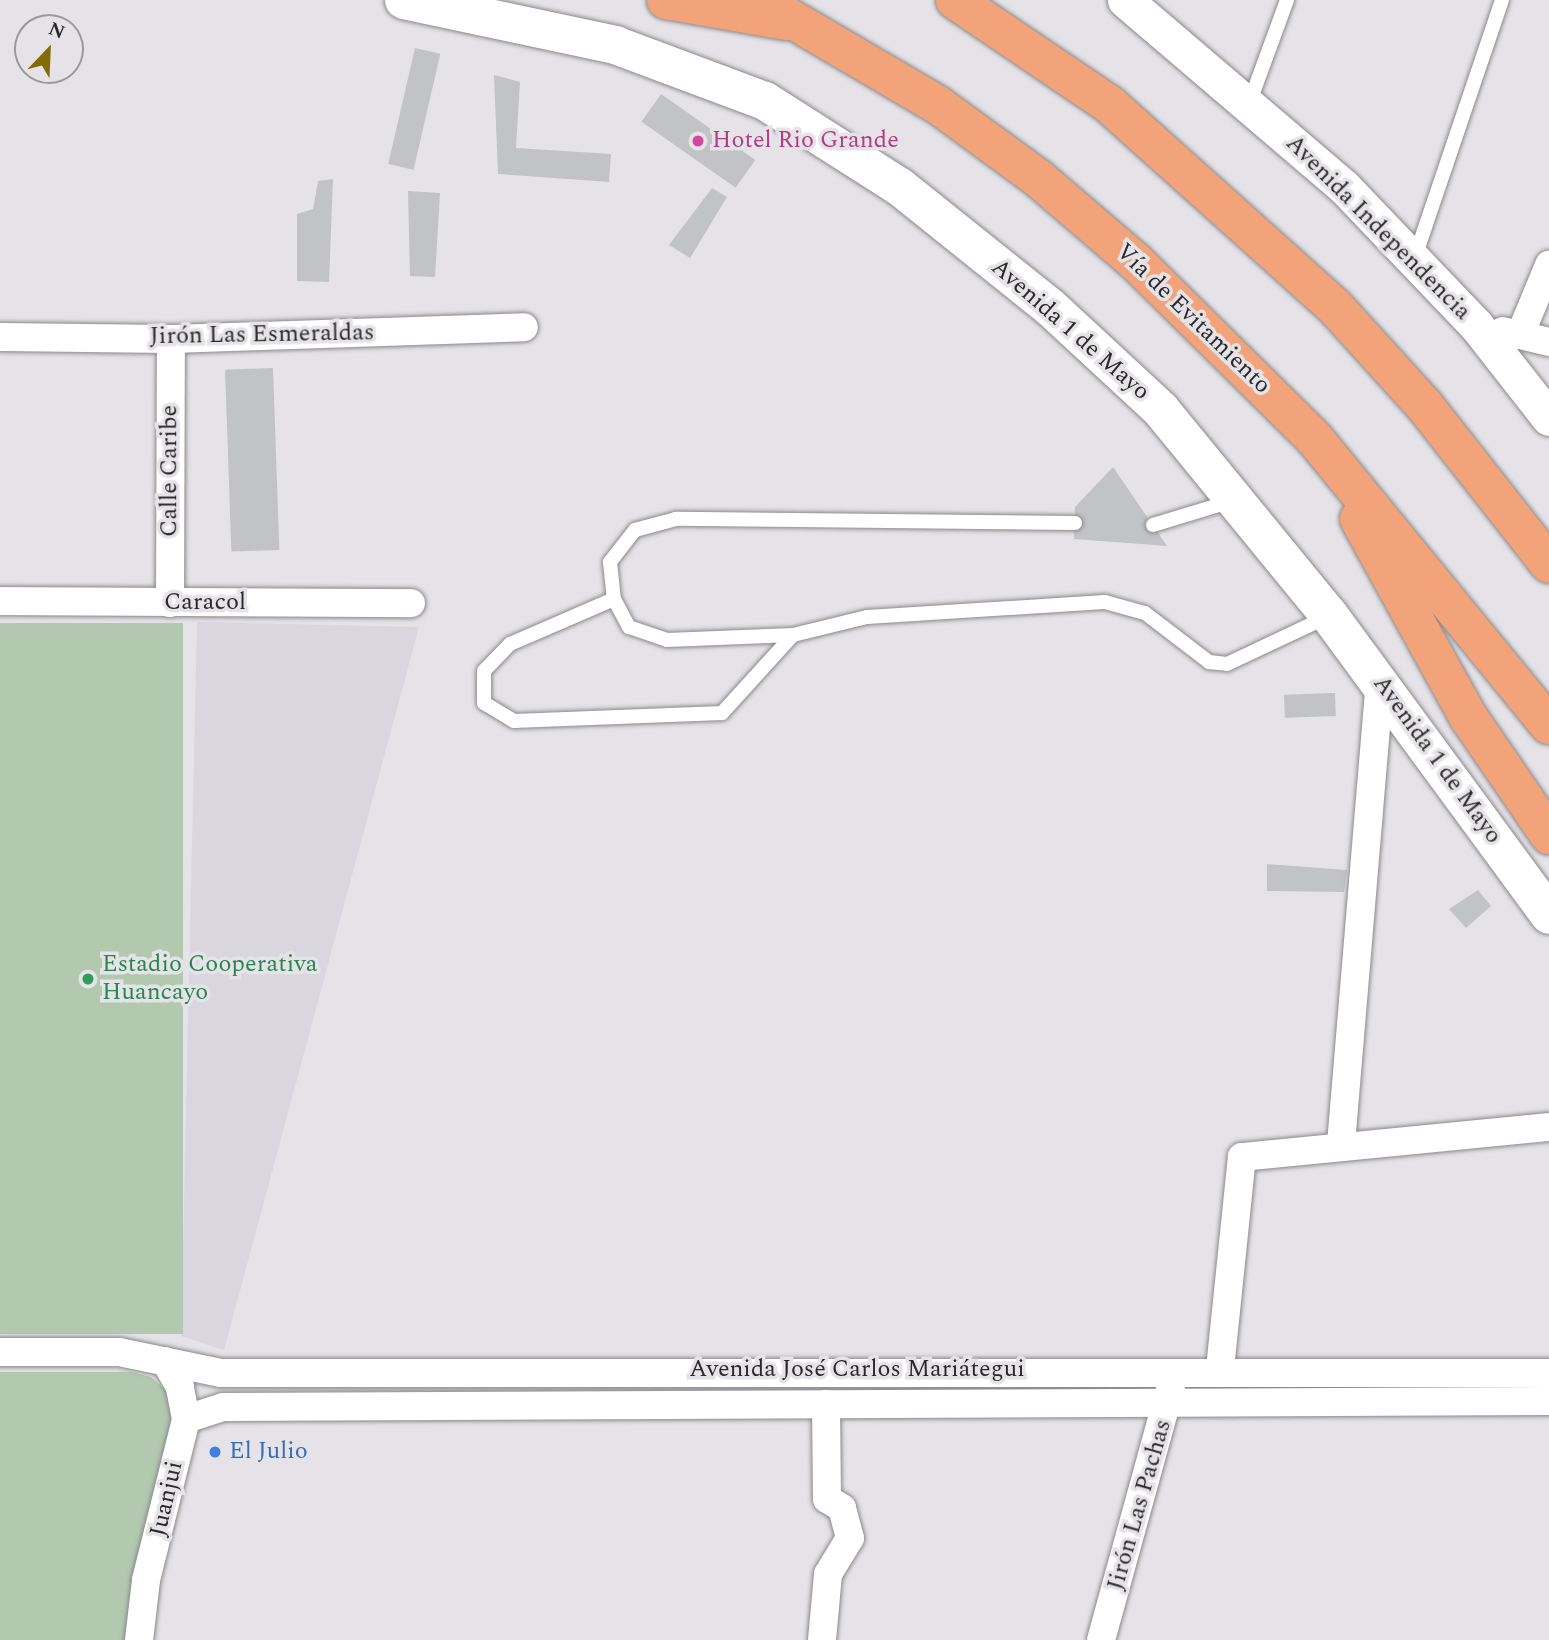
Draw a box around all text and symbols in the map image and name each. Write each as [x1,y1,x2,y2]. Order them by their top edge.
north arrow [14,14,84,84]
text: N [44,15,69,47]
place label: Hotel Rio Grande [712,127,899,155]
street label: Avenida Independencia [1279,129,1477,327]
marker: Hotel Rio Grande [690,133,706,149]
street label: Vía de Evitamiento [1110,238,1276,400]
street label: Avenida 1 de Mayo [985,253,1155,407]
street label: Jirón Las Esmeraldas [149,319,375,351]
street label: Calle Caribe [156,405,184,537]
street label: Caracol [164,589,246,617]
street label: Avenida 1 de Mayo [1366,670,1508,850]
place label: Estadio Cooperativa Huancayo [102,951,317,1007]
marker: Estadio Cooperativa Huancayo [80,971,96,987]
street label: Avenida José Carlos Mariátegui [689,1356,1025,1384]
street label: Jirón Las Pachas [1102,1416,1178,1594]
place label: El Julio [229,1438,308,1466]
marker: El Julio [207,1444,223,1460]
street label: Juanjui [144,1458,190,1540]

